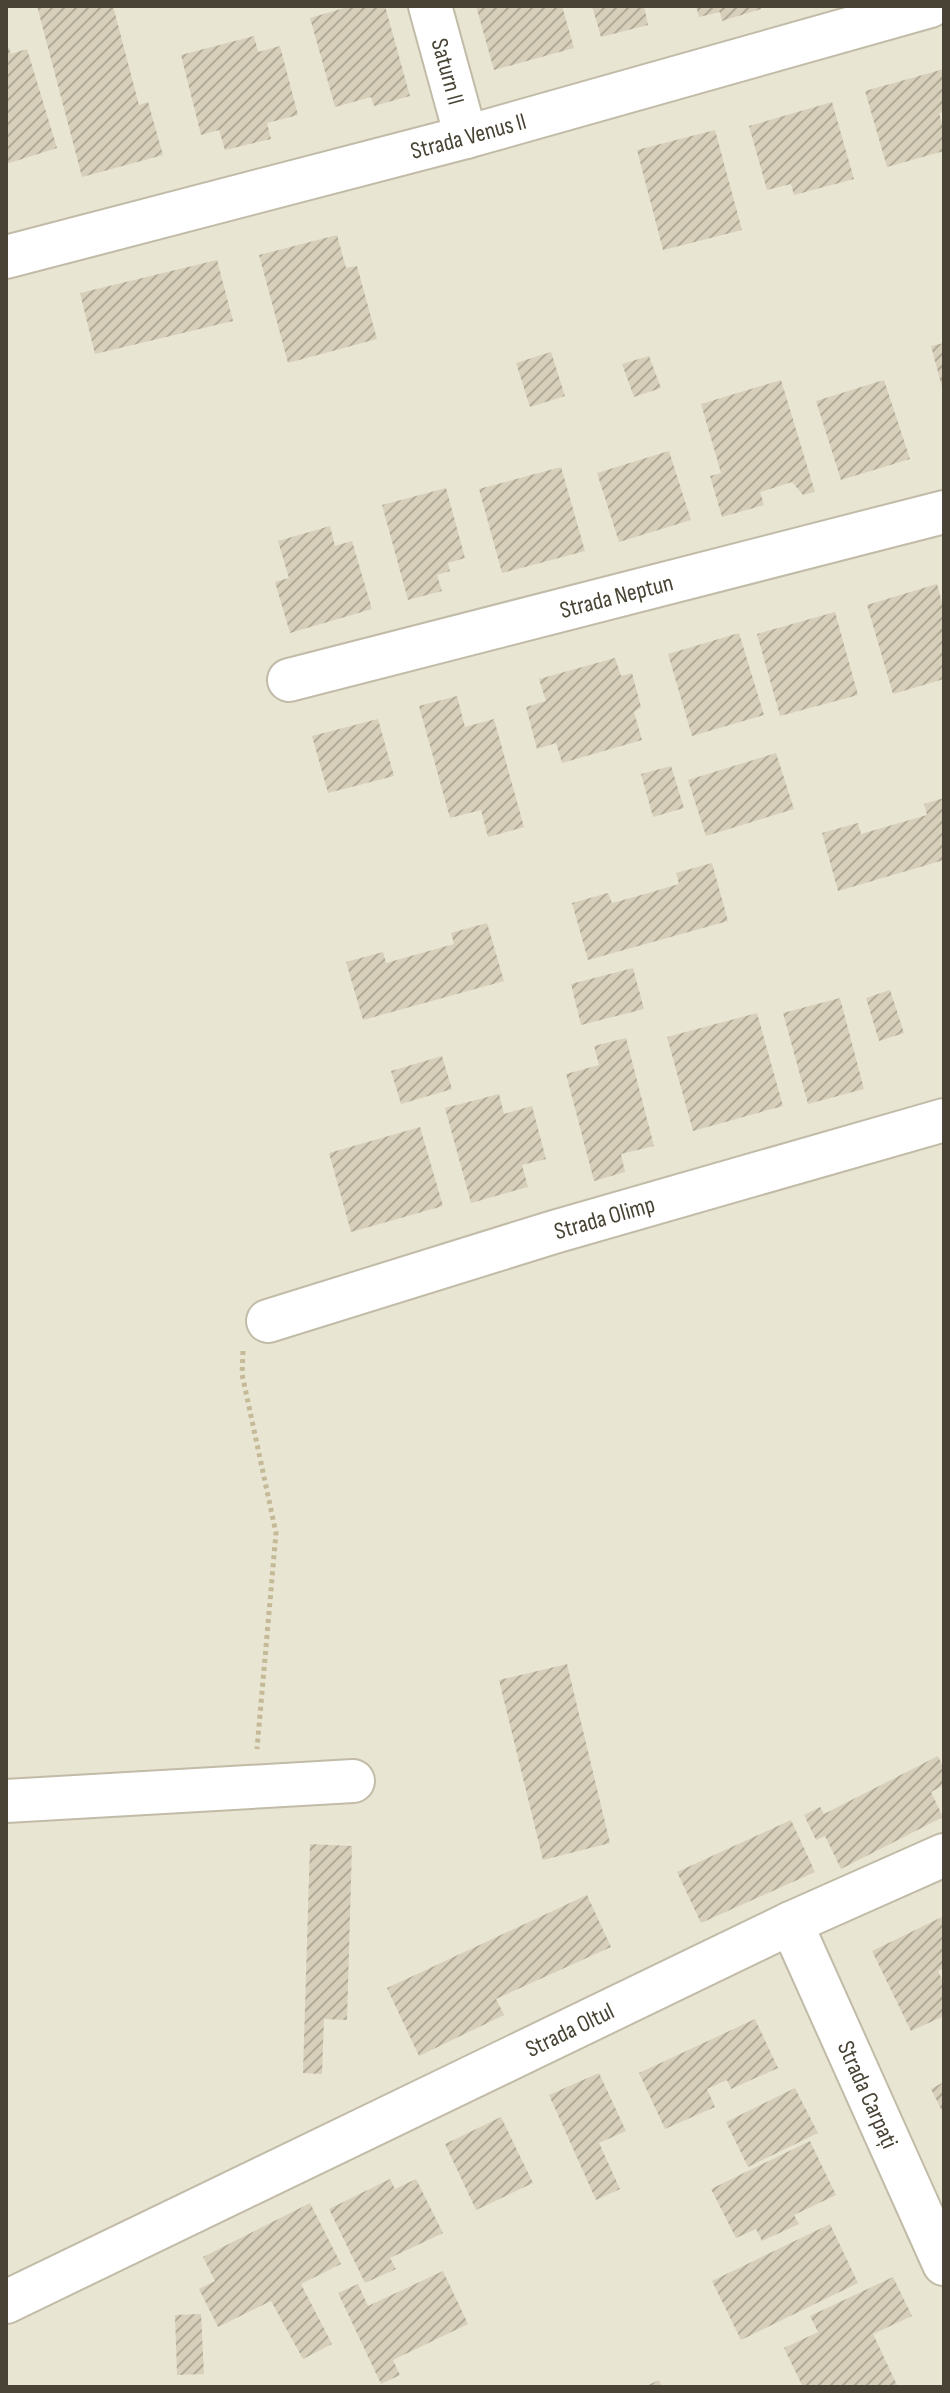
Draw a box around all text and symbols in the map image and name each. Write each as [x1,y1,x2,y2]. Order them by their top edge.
street label: Saturn II [425,35,471,108]
street label: Strada Venus II [407,106,530,165]
street label: Strada Neptun [557,568,676,624]
street label: Strada Olimp [551,1189,658,1246]
street label: Strada Oltul [521,1996,619,2063]
street label: Strada Carpați [831,2036,905,2153]

